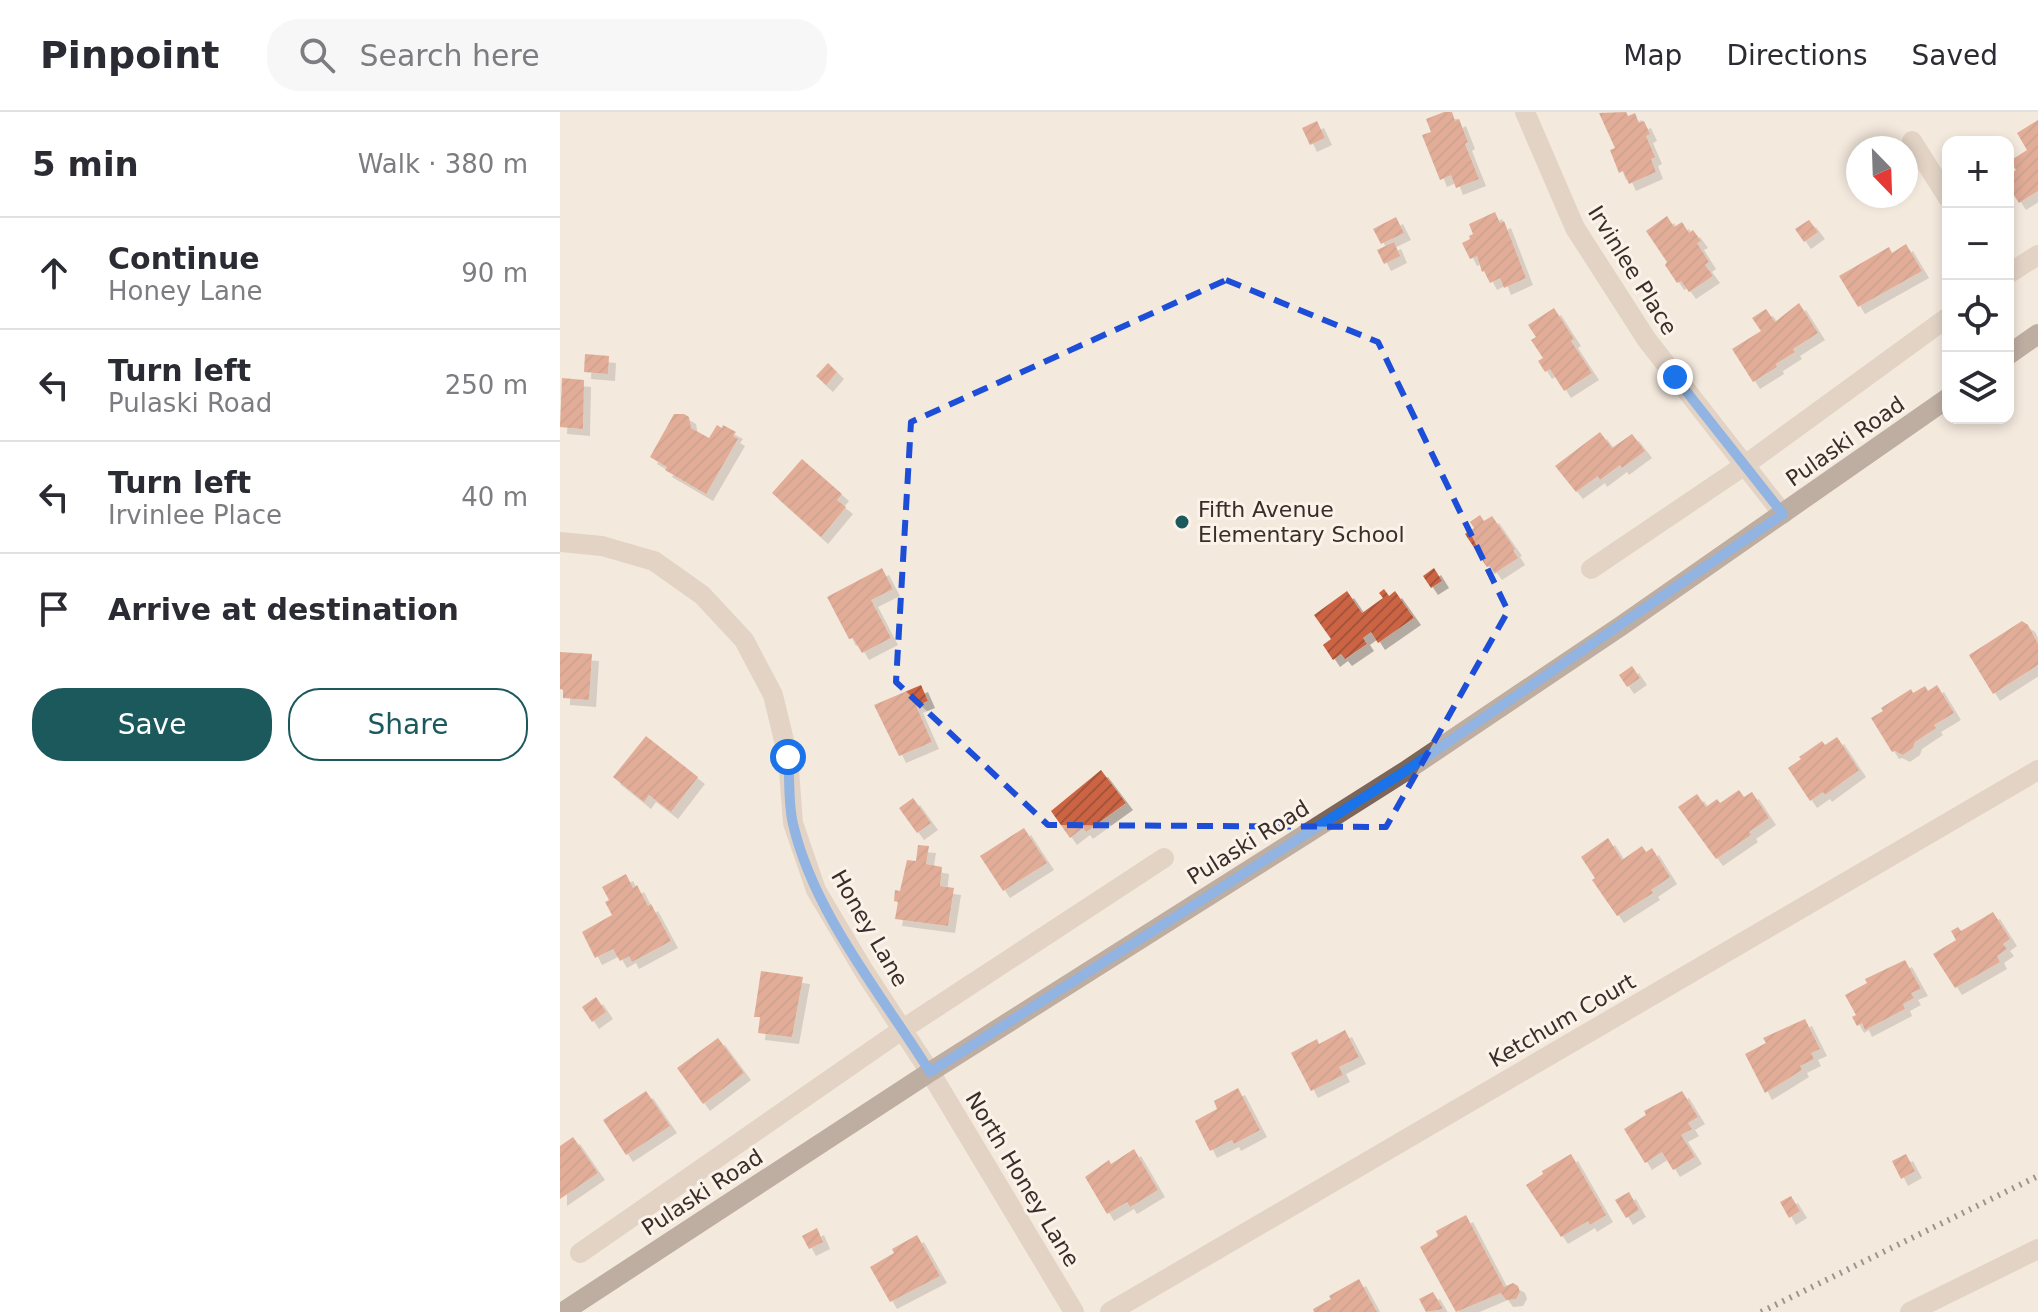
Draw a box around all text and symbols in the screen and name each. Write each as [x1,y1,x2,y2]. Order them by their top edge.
search box [267,19,827,91]
text: Pinpoint [40,33,219,77]
icon: search [295,33,339,77]
text: Search here [359,38,540,73]
text: Map [1623,39,1682,72]
text: Directions [1726,39,1867,72]
text: Saved [1911,39,1998,72]
north arrow [1846,136,1918,208]
map controls [1942,136,2014,424]
button: + [1942,136,2014,208]
text: 5 min [32,144,139,184]
text: Walk · 380 m [358,149,528,179]
street label: Irvinlee Place [1583,201,1682,339]
button: − [1942,208,2014,280]
text: Continue [108,241,260,276]
icon: ahead [32,251,76,295]
text: 90 m [461,258,528,288]
text: Honey Lane [108,276,262,306]
button: locate [1942,280,2014,352]
button: layers [1942,352,2014,424]
text: Turn left [108,353,251,388]
route end [1657,359,1693,395]
icon: left [32,363,76,407]
text: 250 m [445,370,528,400]
text: Pulaski Road [108,388,272,418]
street label: Pulaski Road [1781,391,1909,491]
text: Turn left [108,465,251,500]
icon: left [32,475,76,519]
text: 40 m [461,482,528,512]
place label: Fifth Avenue Elementary School [1198,497,1405,547]
text: Irvinlee Place [108,500,282,530]
marker: Fifth Avenue Elementary School [1173,513,1191,531]
icon: arrive [32,587,76,631]
text: Arrive at destination [108,592,459,627]
button: Save [32,688,272,761]
button: Share [288,688,528,761]
route start [770,739,806,775]
street label: Pulaski Road [1183,795,1314,890]
street label: Honey Lane [826,865,913,991]
street label: Ketchum Court [1485,968,1640,1072]
street label: North Honey Lane [961,1087,1085,1271]
street label: Pulaski Road [637,1144,767,1241]

